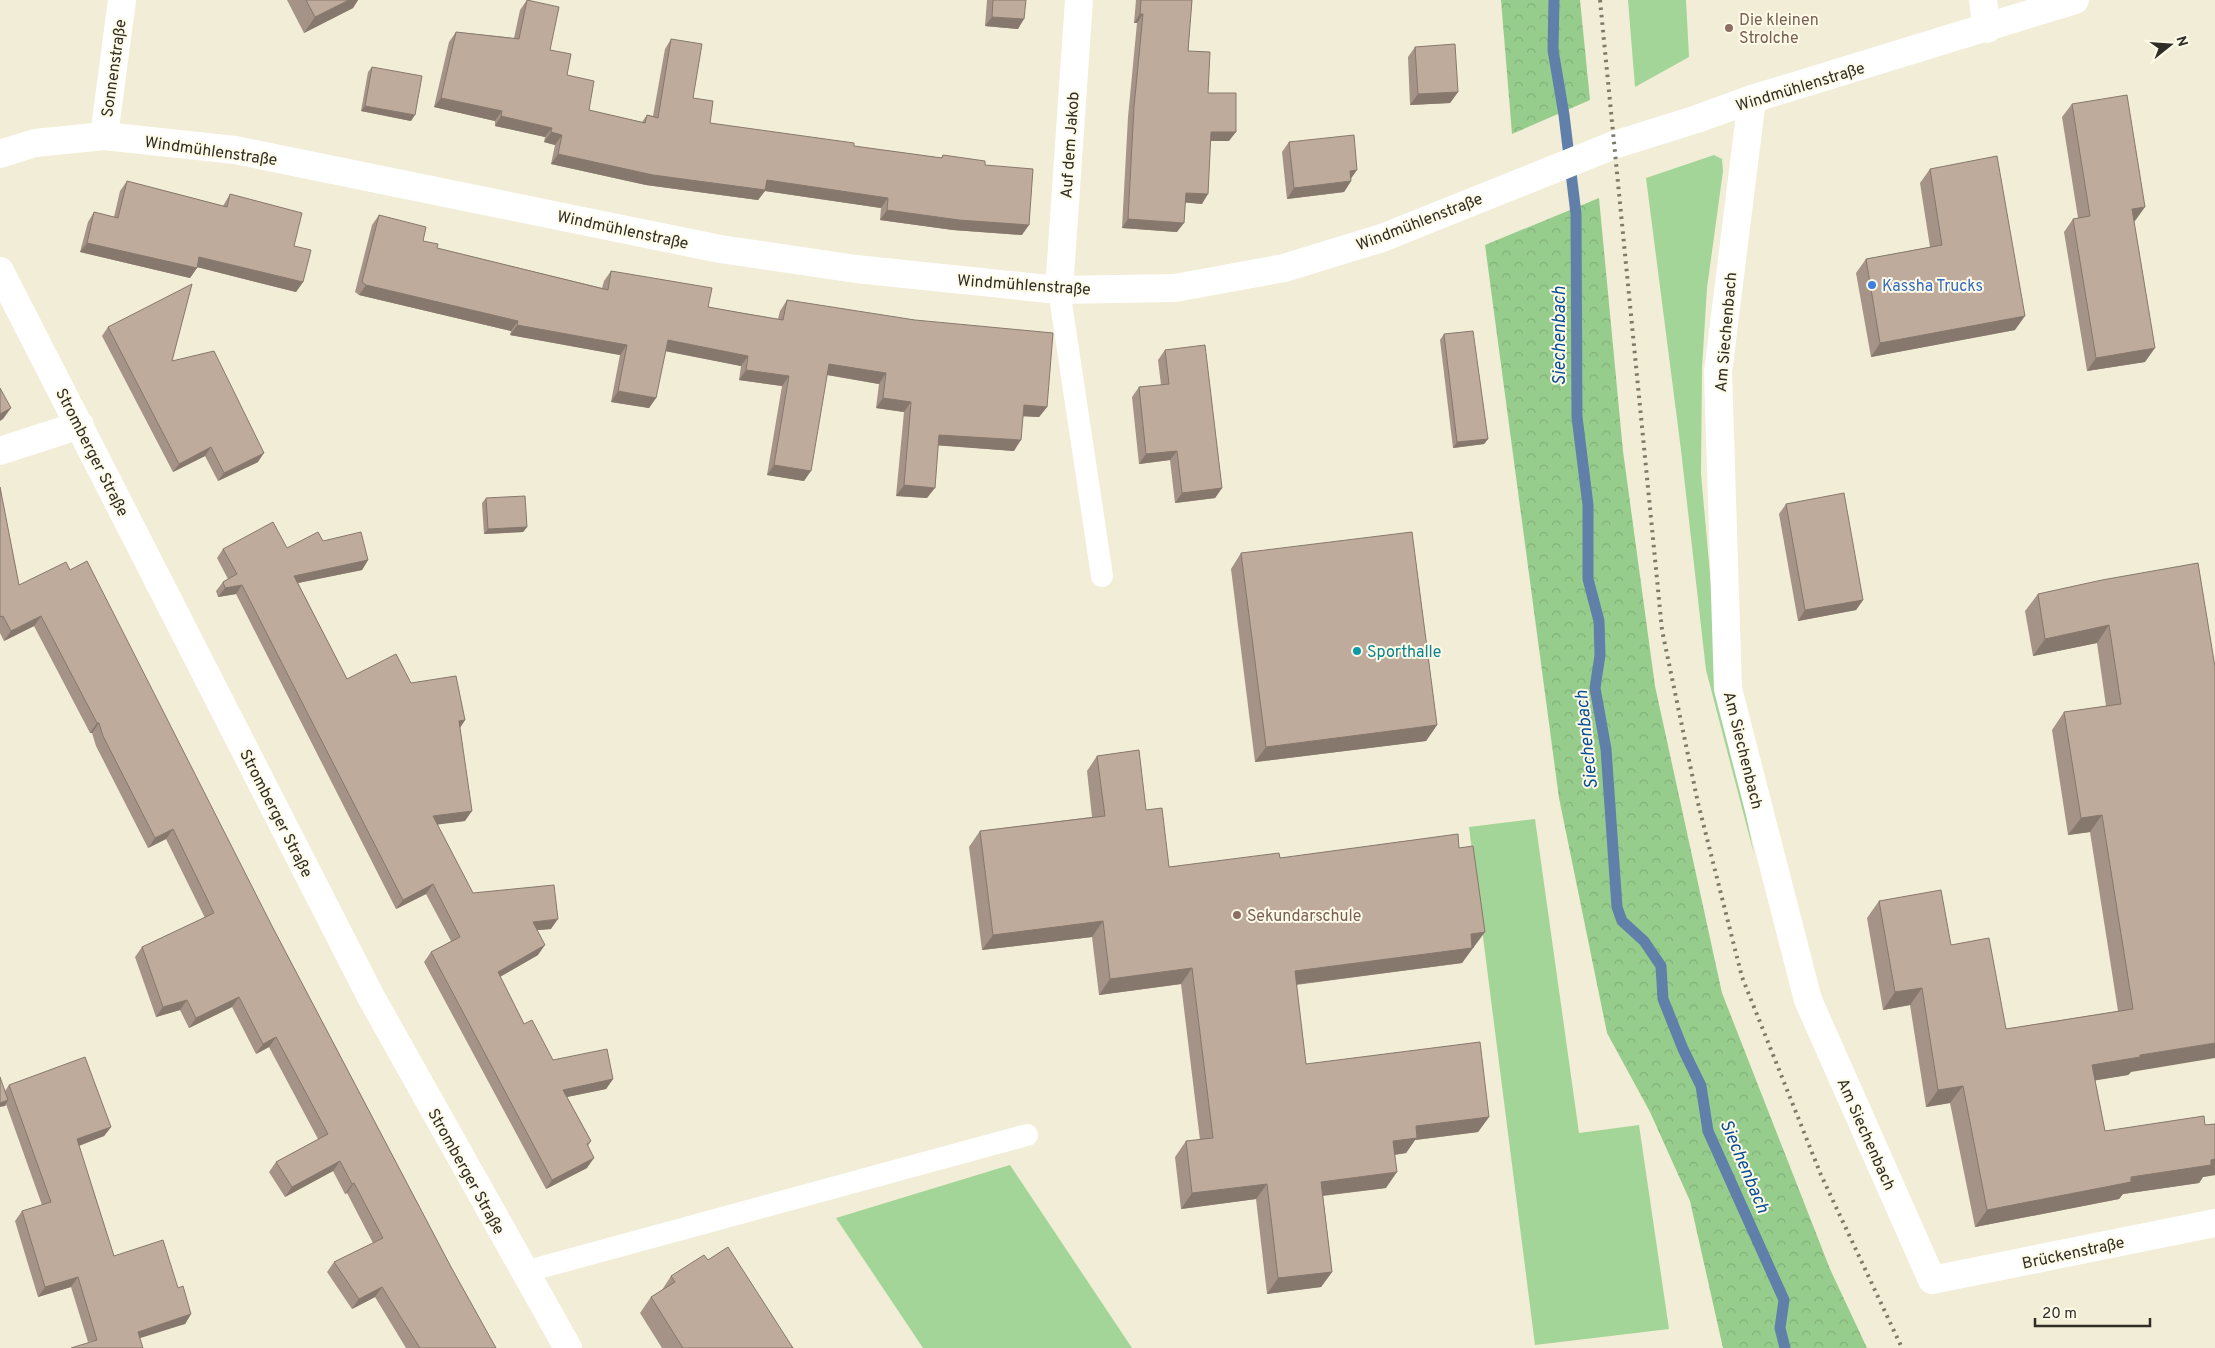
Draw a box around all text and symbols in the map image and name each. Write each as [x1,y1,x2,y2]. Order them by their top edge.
place label: Die kleinen Strolche [1739,11,1819,49]
street label: Sonnenstraße [98,18,132,119]
north arrow [2145,20,2195,70]
marker: Die kleinen Strolche [1723,22,1735,34]
text: N [2171,34,2191,49]
street label: Windmühlenstraße [1734,59,1867,117]
street label: Auf dem Jakob [1057,91,1085,199]
street label: Windmühlenstraße [143,133,278,171]
street label: Windmühlenstraße [1354,190,1486,256]
street label: Windmühlenstraße [555,207,690,255]
street label: Windmühlenstraße [956,271,1091,301]
street label: Am Siechenbach [1712,271,1742,393]
place label: Kassha Trucks [1882,277,1983,297]
marker: Kassha Trucks [1866,279,1878,291]
water label: Siechenbach [1549,286,1572,386]
street label: Stromberger Straße [50,385,132,520]
place label: Sporthalle [1367,643,1441,663]
marker: Sporthalle [1351,645,1363,657]
water label: Siechenbach [1571,689,1604,791]
street label: Am Siechenbach [1718,690,1766,811]
street label: Stromberger Straße [234,746,316,881]
place label: Sekundarschule [1247,907,1361,927]
marker: Sekundarschule [1231,909,1243,921]
street label: Am Siechenbach [1832,1076,1899,1194]
street label: Stromberger Straße [422,1105,508,1239]
water label: Siechenbach [1714,1116,1774,1217]
street label: Brückenstraße [2020,1233,2126,1275]
scale bar [2035,1296,2150,1328]
text: 20 m [2042,1305,2077,1324]

